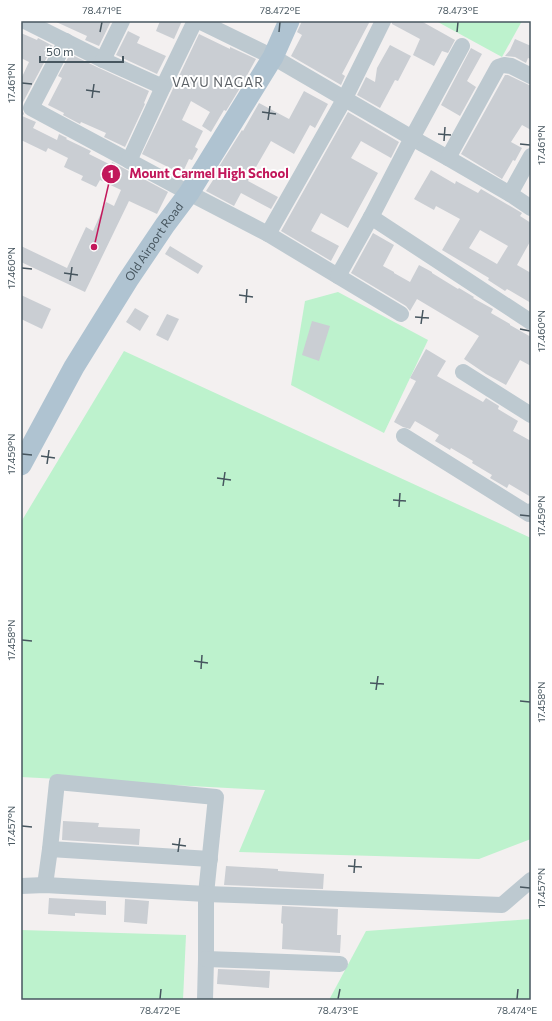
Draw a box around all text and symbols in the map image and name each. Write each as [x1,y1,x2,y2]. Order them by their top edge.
text: 78.471°E [82,4,122,16]
text: 78.472°E [260,4,300,16]
text: 78.473°E [438,4,478,16]
scale bar [40,38,123,64]
text: 50 m [46,44,74,58]
text: 17.461°N [5,63,17,103]
district label: VAYU NAGAR [172,74,264,90]
text: 17.461°N [535,125,547,165]
callout: Mount Carmel High School [101,161,297,186]
text: Mount Carmel High School [129,165,289,181]
text: 1 [108,166,114,180]
street label: Old Airport Road [121,199,186,283]
text: 17.460°N [5,247,17,289]
text: 17.460°N [535,310,547,352]
text: 17.459°N [5,433,17,475]
text: 17.459°N [535,495,547,537]
text: 17.458°N [5,619,17,661]
text: 17.458°N [535,681,547,723]
text: 17.457°N [5,806,17,846]
text: 17.457°N [535,868,547,908]
text: 78.472°E [140,1004,180,1016]
text: 78.473°E [318,1004,358,1016]
text: 78.474°E [497,1004,537,1016]

